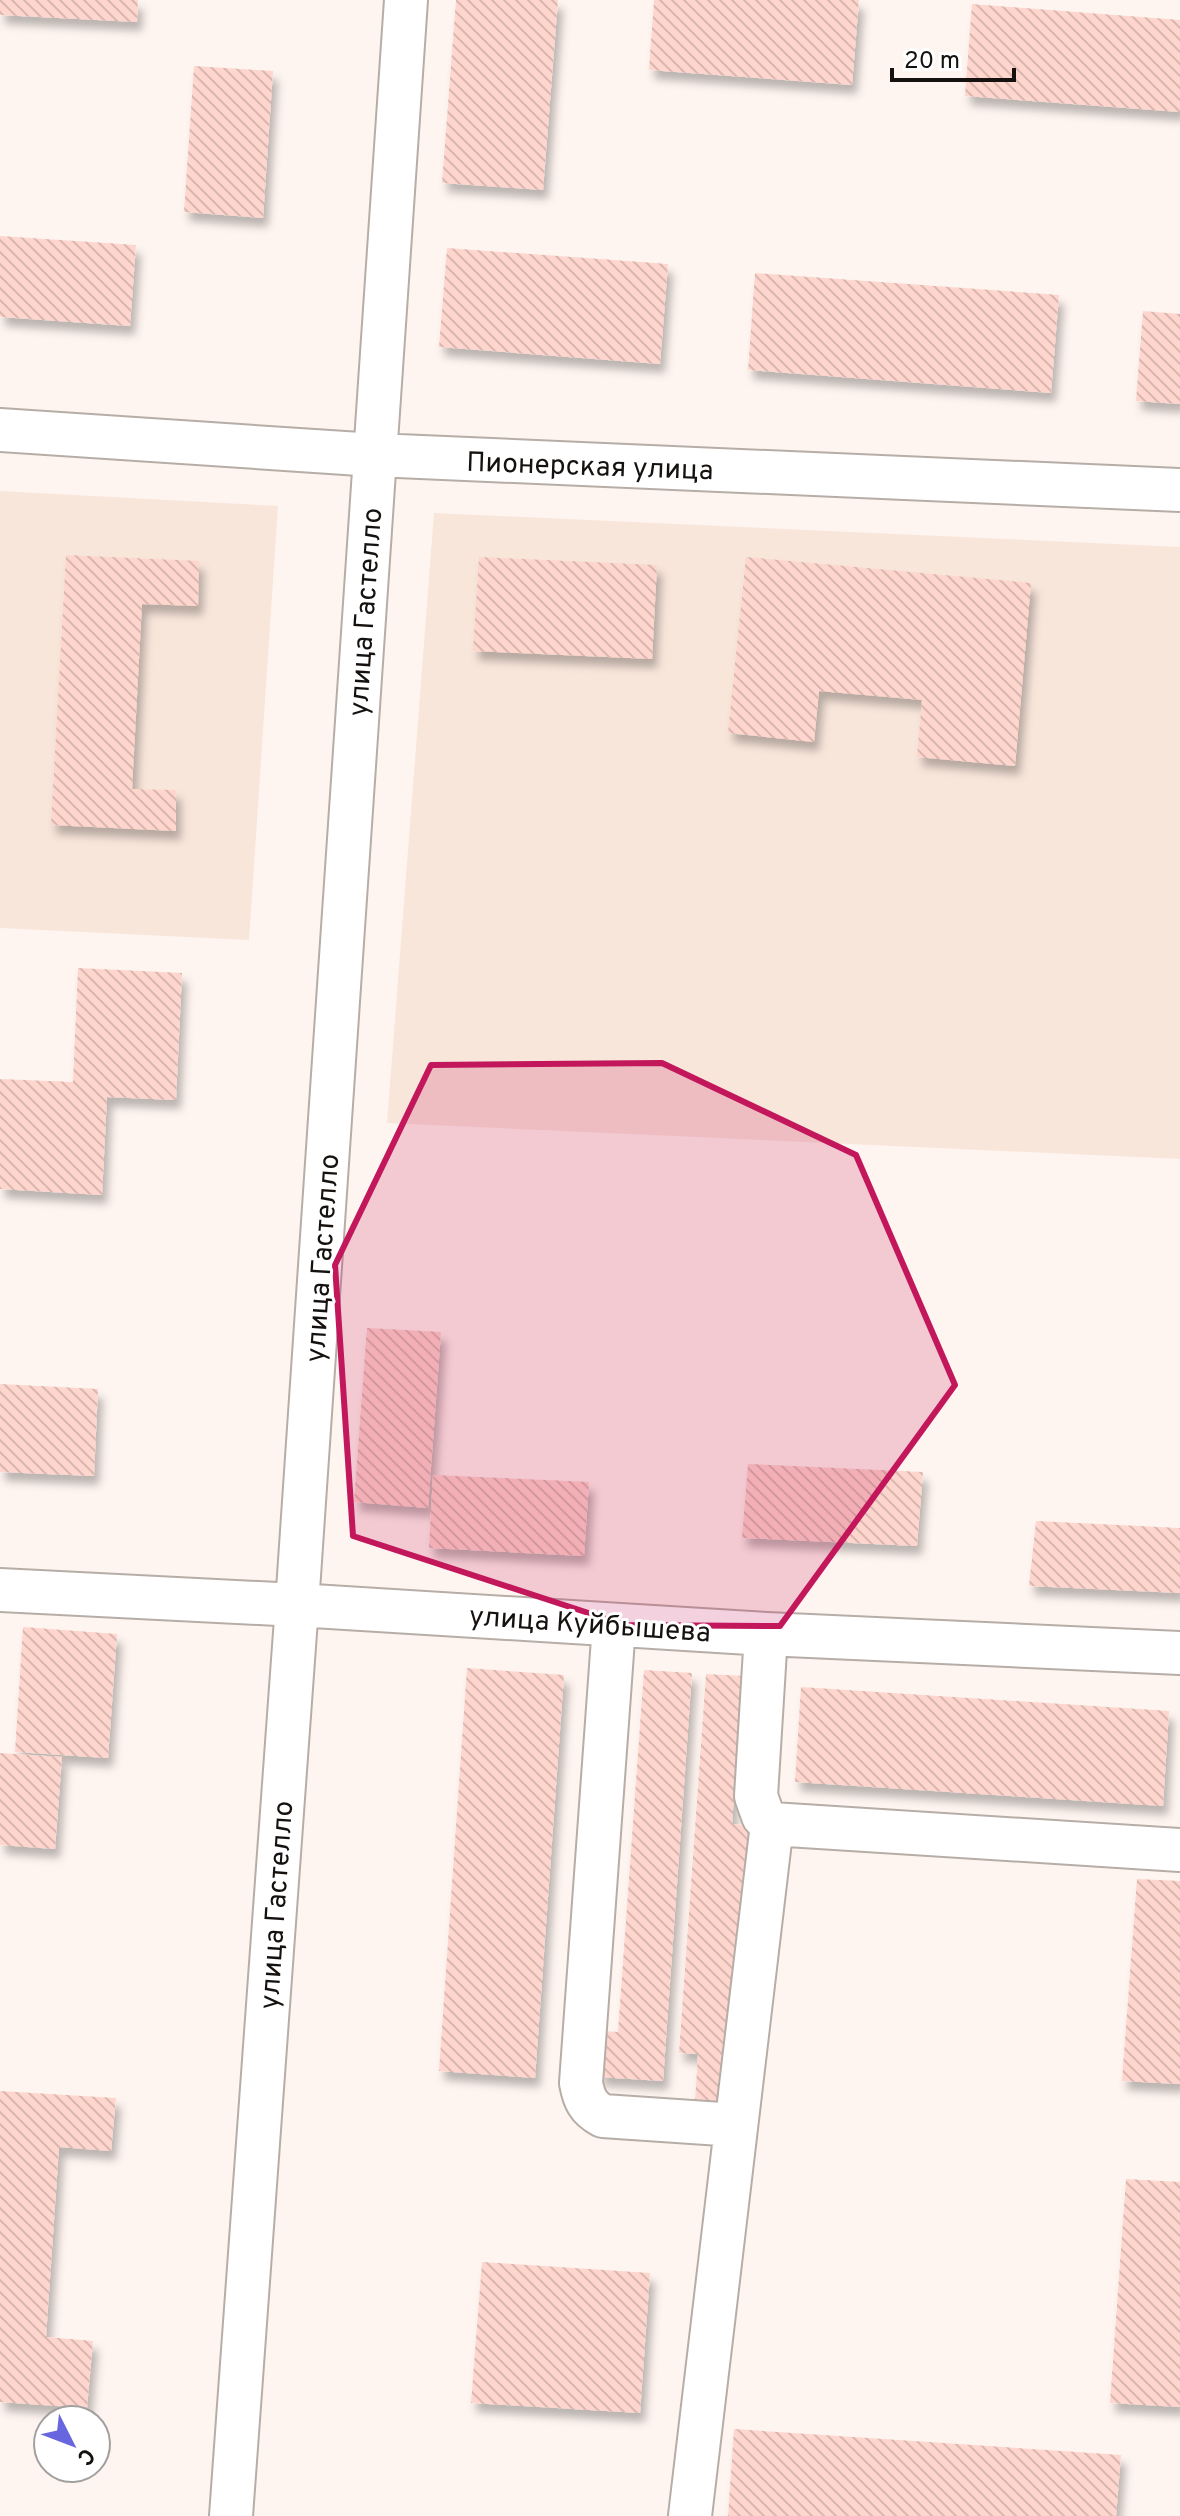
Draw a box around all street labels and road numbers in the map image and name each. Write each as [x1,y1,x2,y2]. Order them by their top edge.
street label: Пионерская улица [466,446,714,490]
street label: улица Гастелло [342,507,392,718]
street label: улица Гастелло [299,1153,349,1364]
street label: улица Куйбышева [468,1600,712,1652]
street label: улица Гастелло [253,1800,303,2011]

